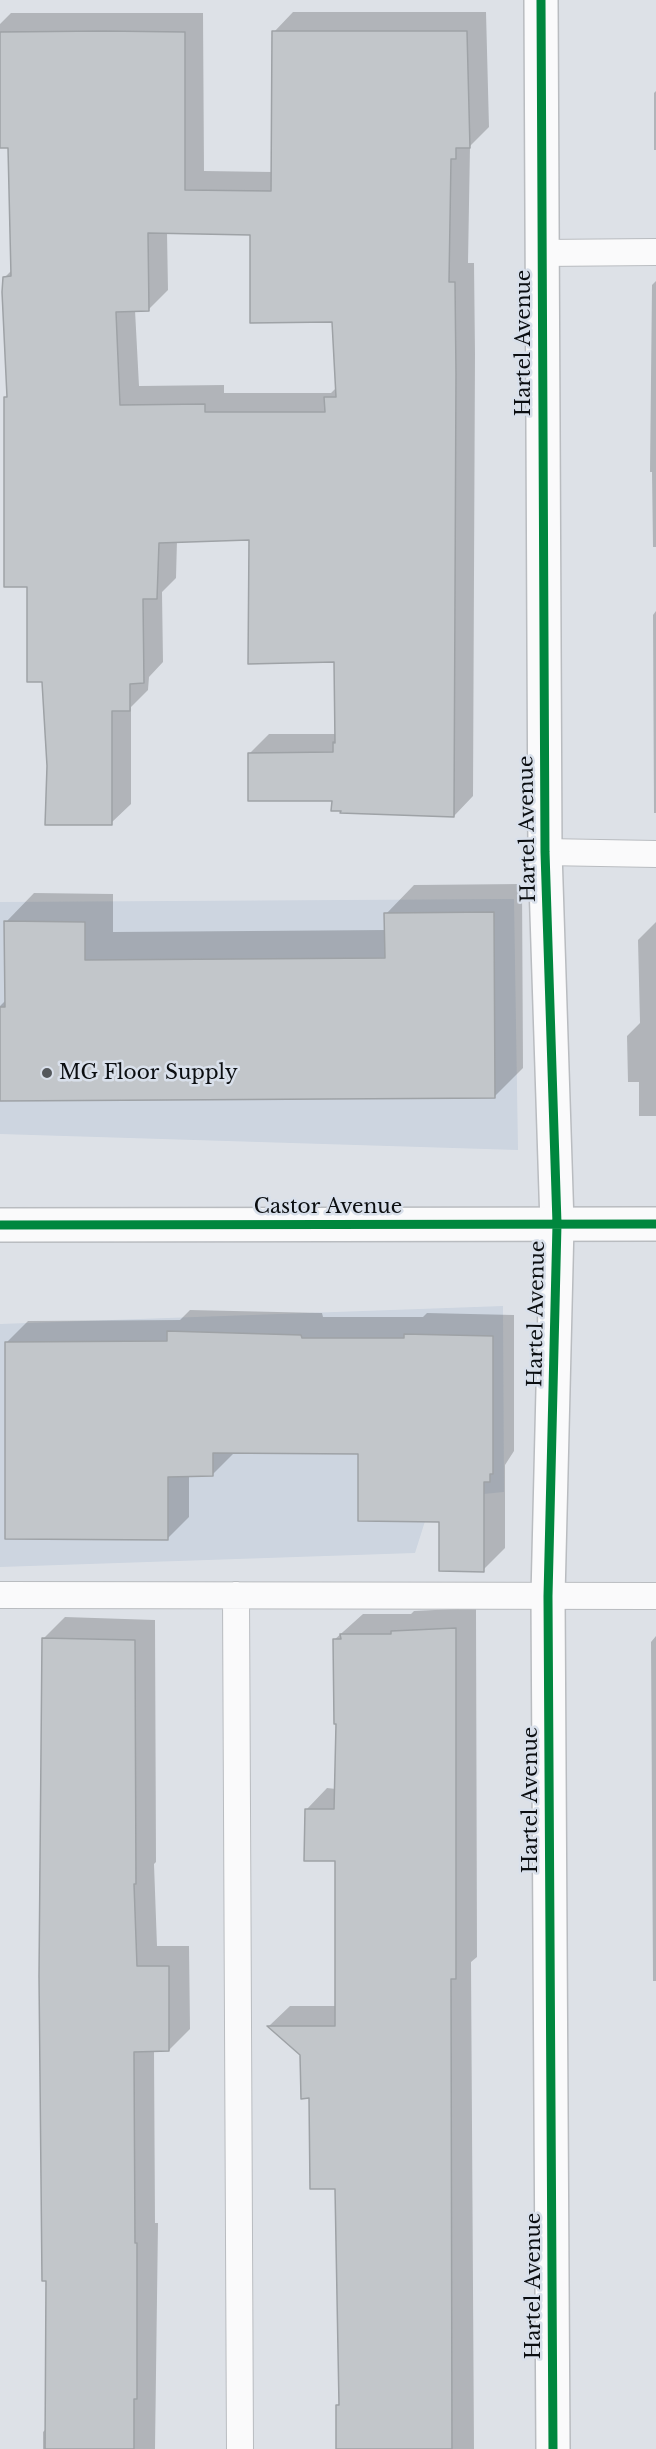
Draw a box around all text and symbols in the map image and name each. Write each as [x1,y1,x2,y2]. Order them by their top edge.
street label: Hartel Avenue [512,270,536,416]
street label: Hartel Avenue [515,756,541,902]
place label: MG Floor Supply [59,1061,238,1085]
marker: MG Floor Supply [40,1066,54,1080]
street label: Castor Avenue [254,1195,402,1219]
street label: Hartel Avenue [524,1241,550,1387]
street label: Hartel Avenue [519,1727,543,1873]
street label: Hartel Avenue [522,2213,546,2359]

